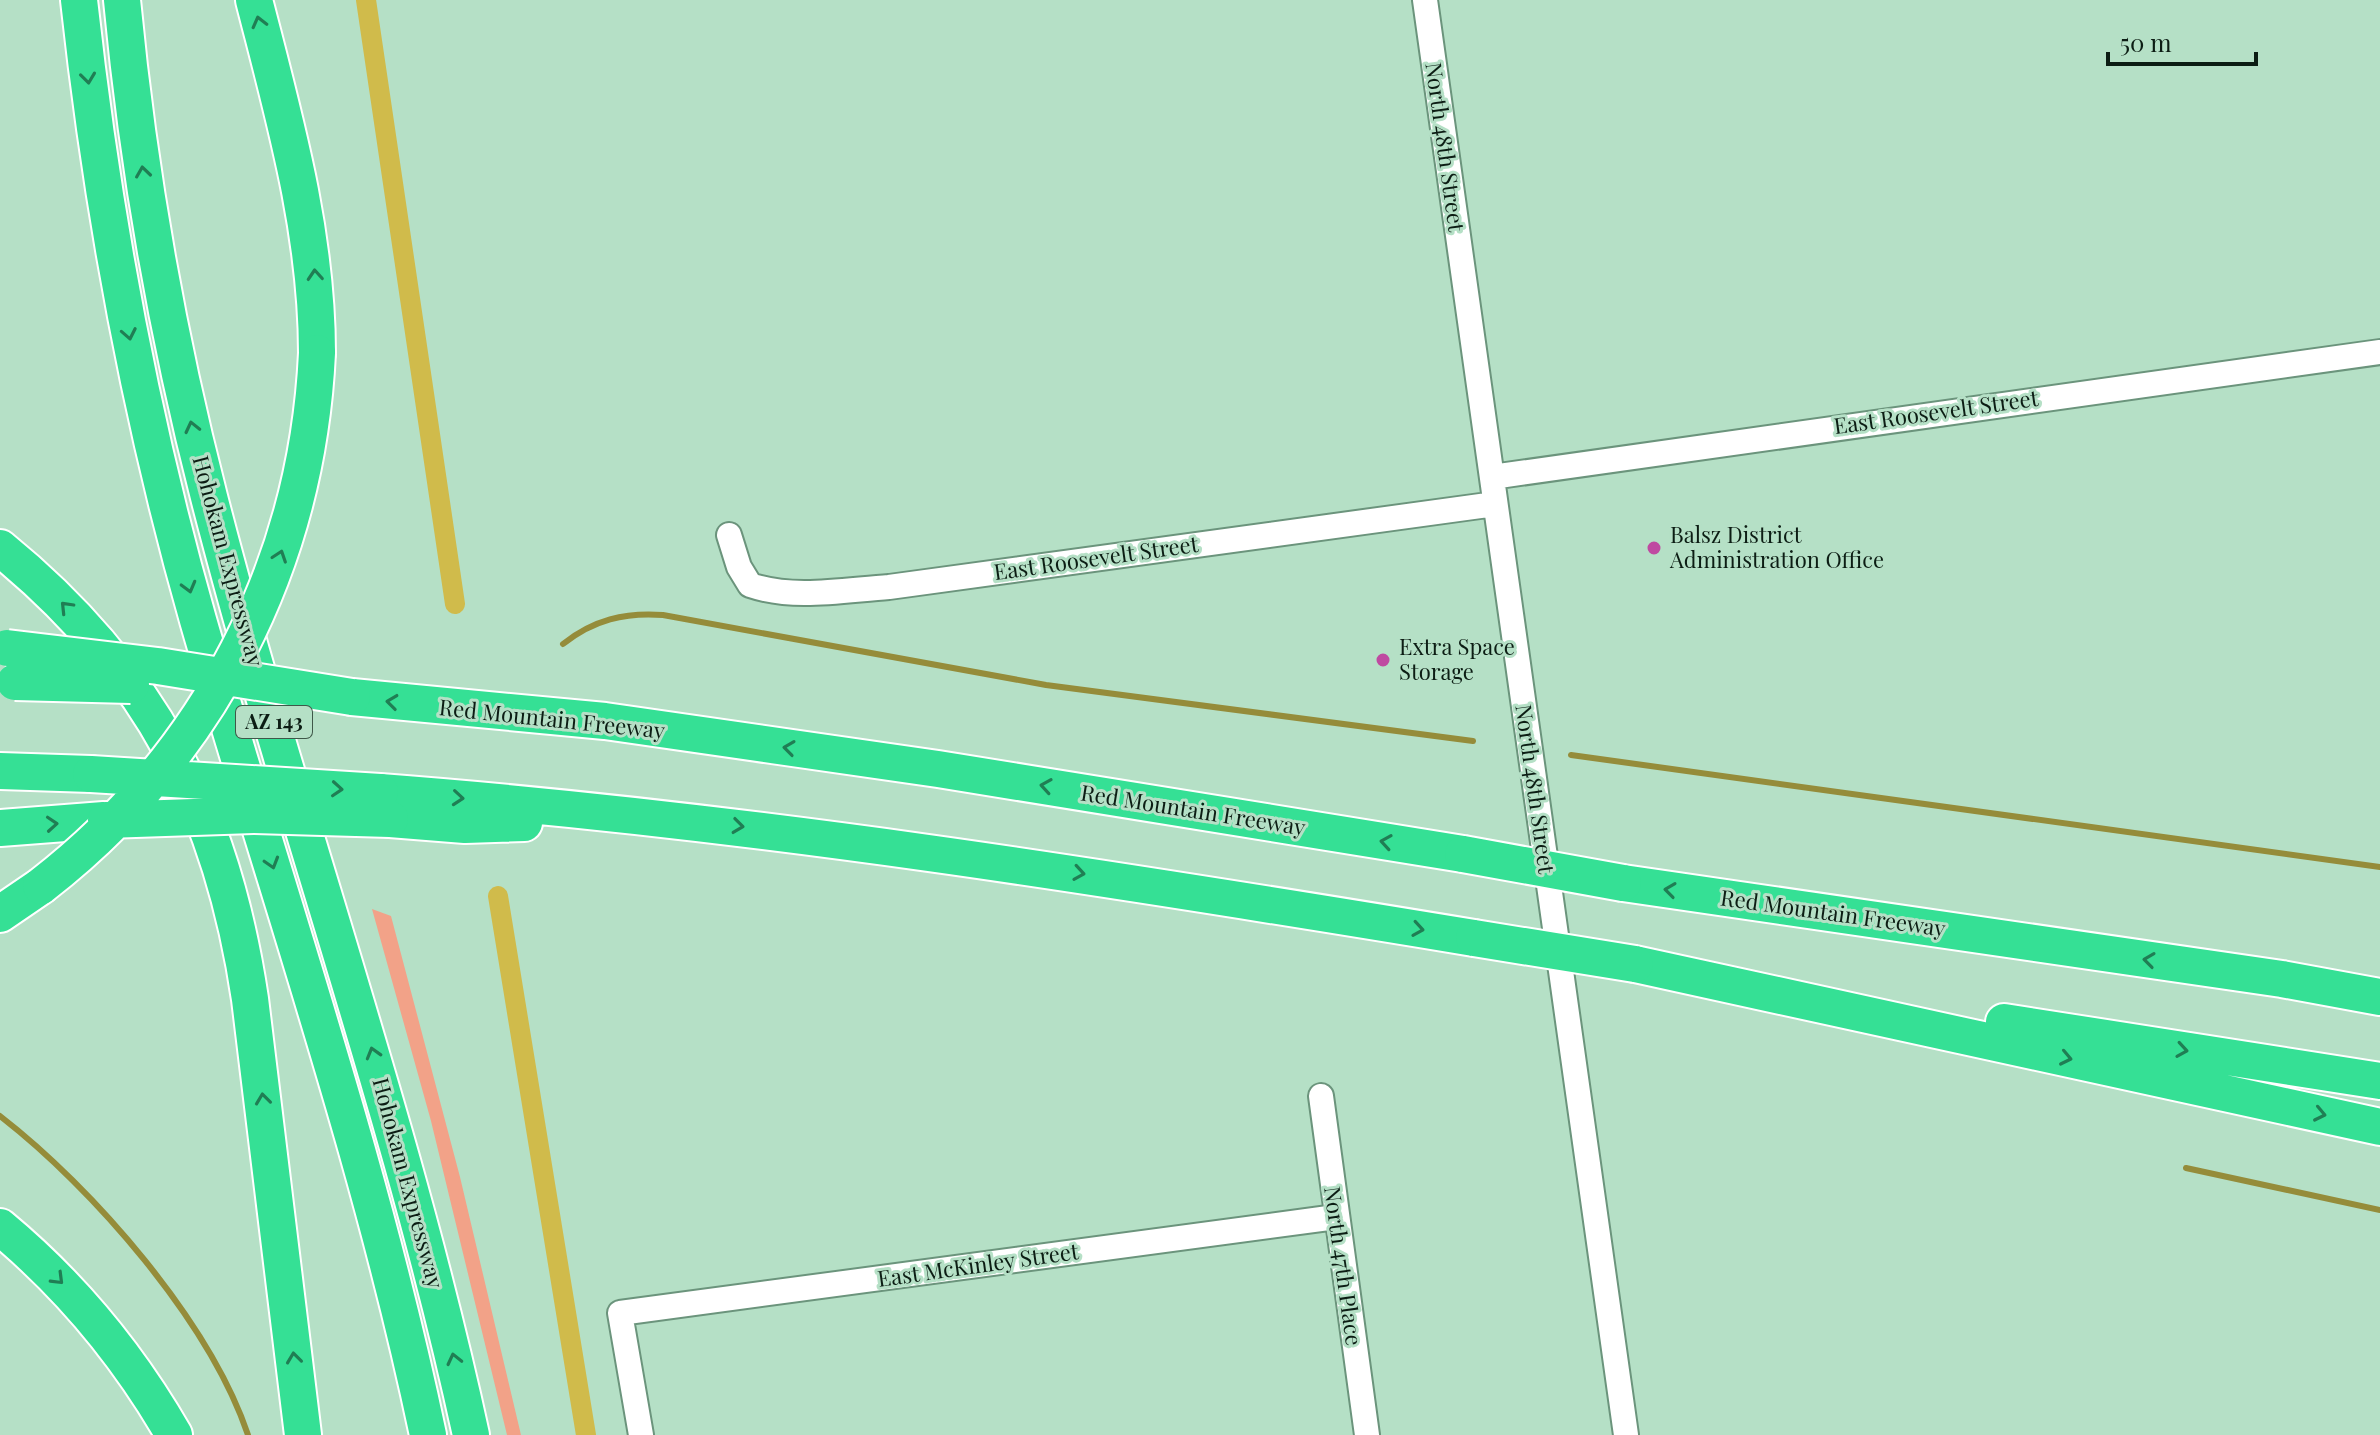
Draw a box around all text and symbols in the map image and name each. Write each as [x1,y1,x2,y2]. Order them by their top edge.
one-way arrow [252,15,269,29]
scale bar [2108,16,2256,66]
text: 50 m [2120,26,2172,58]
street label: North 48th Street [1419,60,1473,234]
one-way arrow [79,71,96,84]
one-way arrow [135,165,152,179]
one-way arrow [307,269,324,282]
one-way arrow [119,328,136,341]
street label: East Roosevelt Street [1832,382,2041,440]
one-way arrow [184,421,201,435]
street label: Hohokam Expressway [186,452,272,670]
place label: Balsz District Administration Office [1669,519,1884,574]
street label: East Roosevelt Street [992,528,1201,586]
marker: Balsz District Administration Office [1645,539,1663,557]
one-way arrow [270,549,286,563]
one-way arrow [180,580,197,594]
one-way arrow [61,602,75,616]
place label: Extra Space Storage [1399,631,1515,686]
marker: Extra Space Storage [1374,651,1392,669]
street label: Red Mountain Freeway [438,691,667,745]
one-way arrow [385,694,398,711]
street label: North 48th Street [1509,702,1563,876]
road number: AZ 143 [236,706,312,738]
one-way arrow [782,740,796,757]
street label: Red Mountain Freeway [1079,776,1308,842]
one-way arrow [1039,779,1053,796]
one-way arrow [331,780,344,797]
one-way arrow [452,789,465,806]
one-way arrow [46,816,59,833]
one-way arrow [731,817,745,834]
one-way arrow [1379,834,1393,851]
one-way arrow [263,855,279,869]
one-way arrow [1072,864,1086,881]
street label: Red Mountain Freeway [1719,881,1948,943]
one-way arrow [1663,882,1677,899]
one-way arrow [1411,919,1425,936]
one-way arrow [2142,952,2156,969]
one-way arrow [2175,1041,2189,1058]
one-way arrow [366,1047,382,1061]
one-way arrow [2059,1049,2073,1066]
street label: Hohokam Expressway [366,1074,452,1292]
one-way arrow [254,1093,271,1106]
one-way arrow [2313,1105,2327,1122]
street label: North 47th Place [1318,1184,1370,1347]
street label: East McKinley Street [875,1235,1081,1293]
one-way arrow [49,1270,63,1284]
one-way arrow [286,1351,303,1364]
one-way arrow [446,1352,463,1366]

